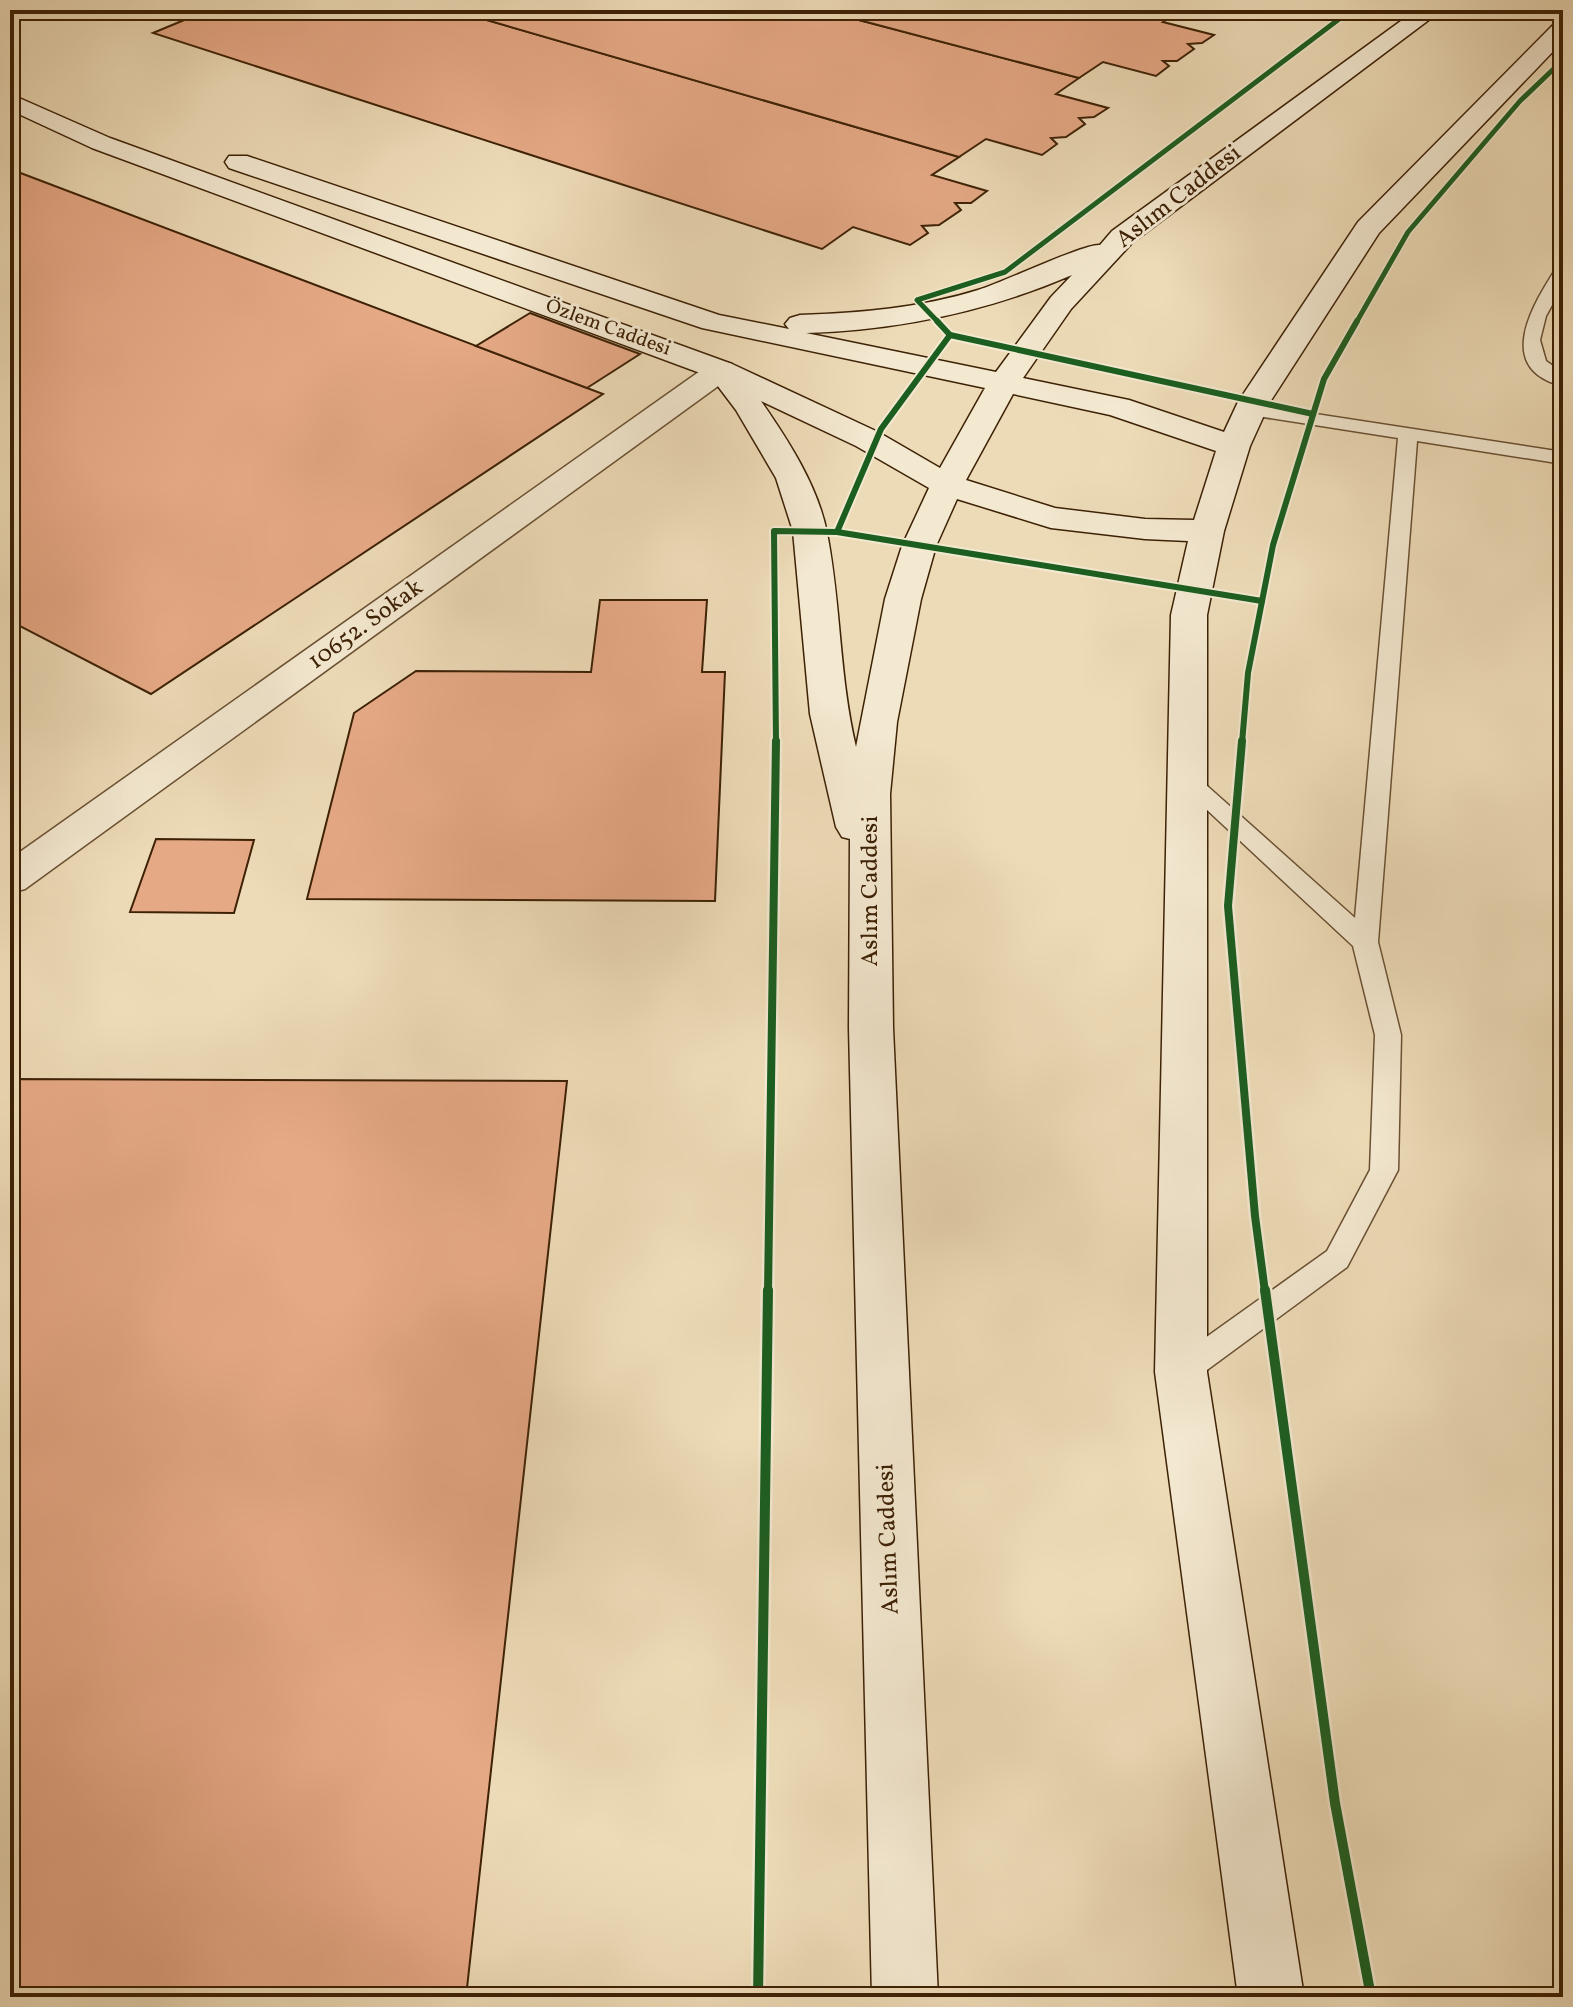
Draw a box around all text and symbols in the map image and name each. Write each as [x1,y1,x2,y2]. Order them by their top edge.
street label: Aslım Caddesi [1109,137,1249,257]
street label: Özlem Caddesi [541,292,675,364]
street label: 10652. Sokak [301,572,431,678]
street label: Aslım Caddesi [854,815,888,967]
street label: Aslım Caddesi [869,1463,909,1615]

